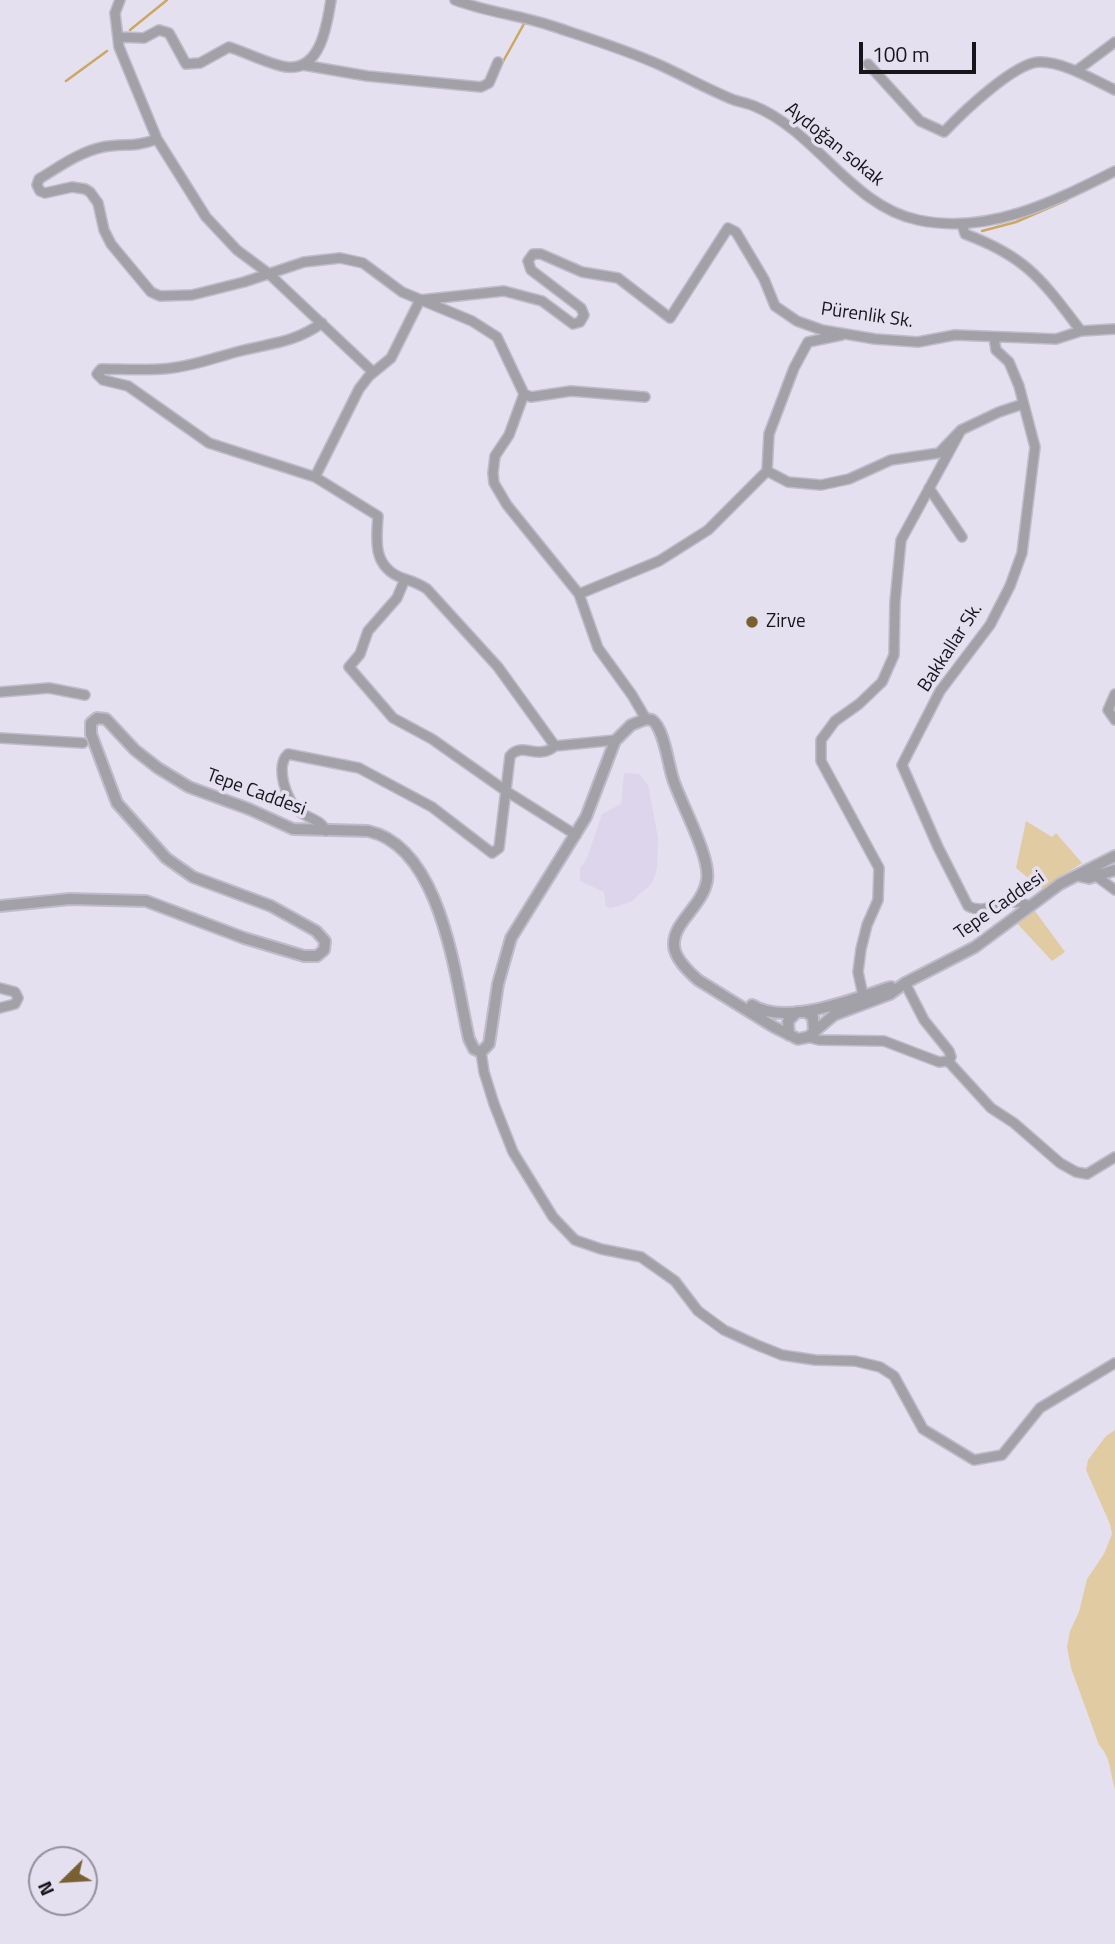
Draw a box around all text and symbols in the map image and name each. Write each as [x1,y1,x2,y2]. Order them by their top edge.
scale bar [863,28,980,72]
text: 100 m [872,38,929,70]
street label: Aydoğan sokak [780,98,888,192]
street label: Pürenlik Sk. [819,298,915,334]
street label: Bakkallar Sk. [914,599,988,697]
place label: Zirve [766,611,805,633]
marker: Zirve [744,614,760,630]
street label: Tepe Caddesi [203,764,309,822]
street label: Tepe Caddesi [951,867,1049,945]
north arrow [28,1846,98,1916]
text: N [29,1877,61,1901]

